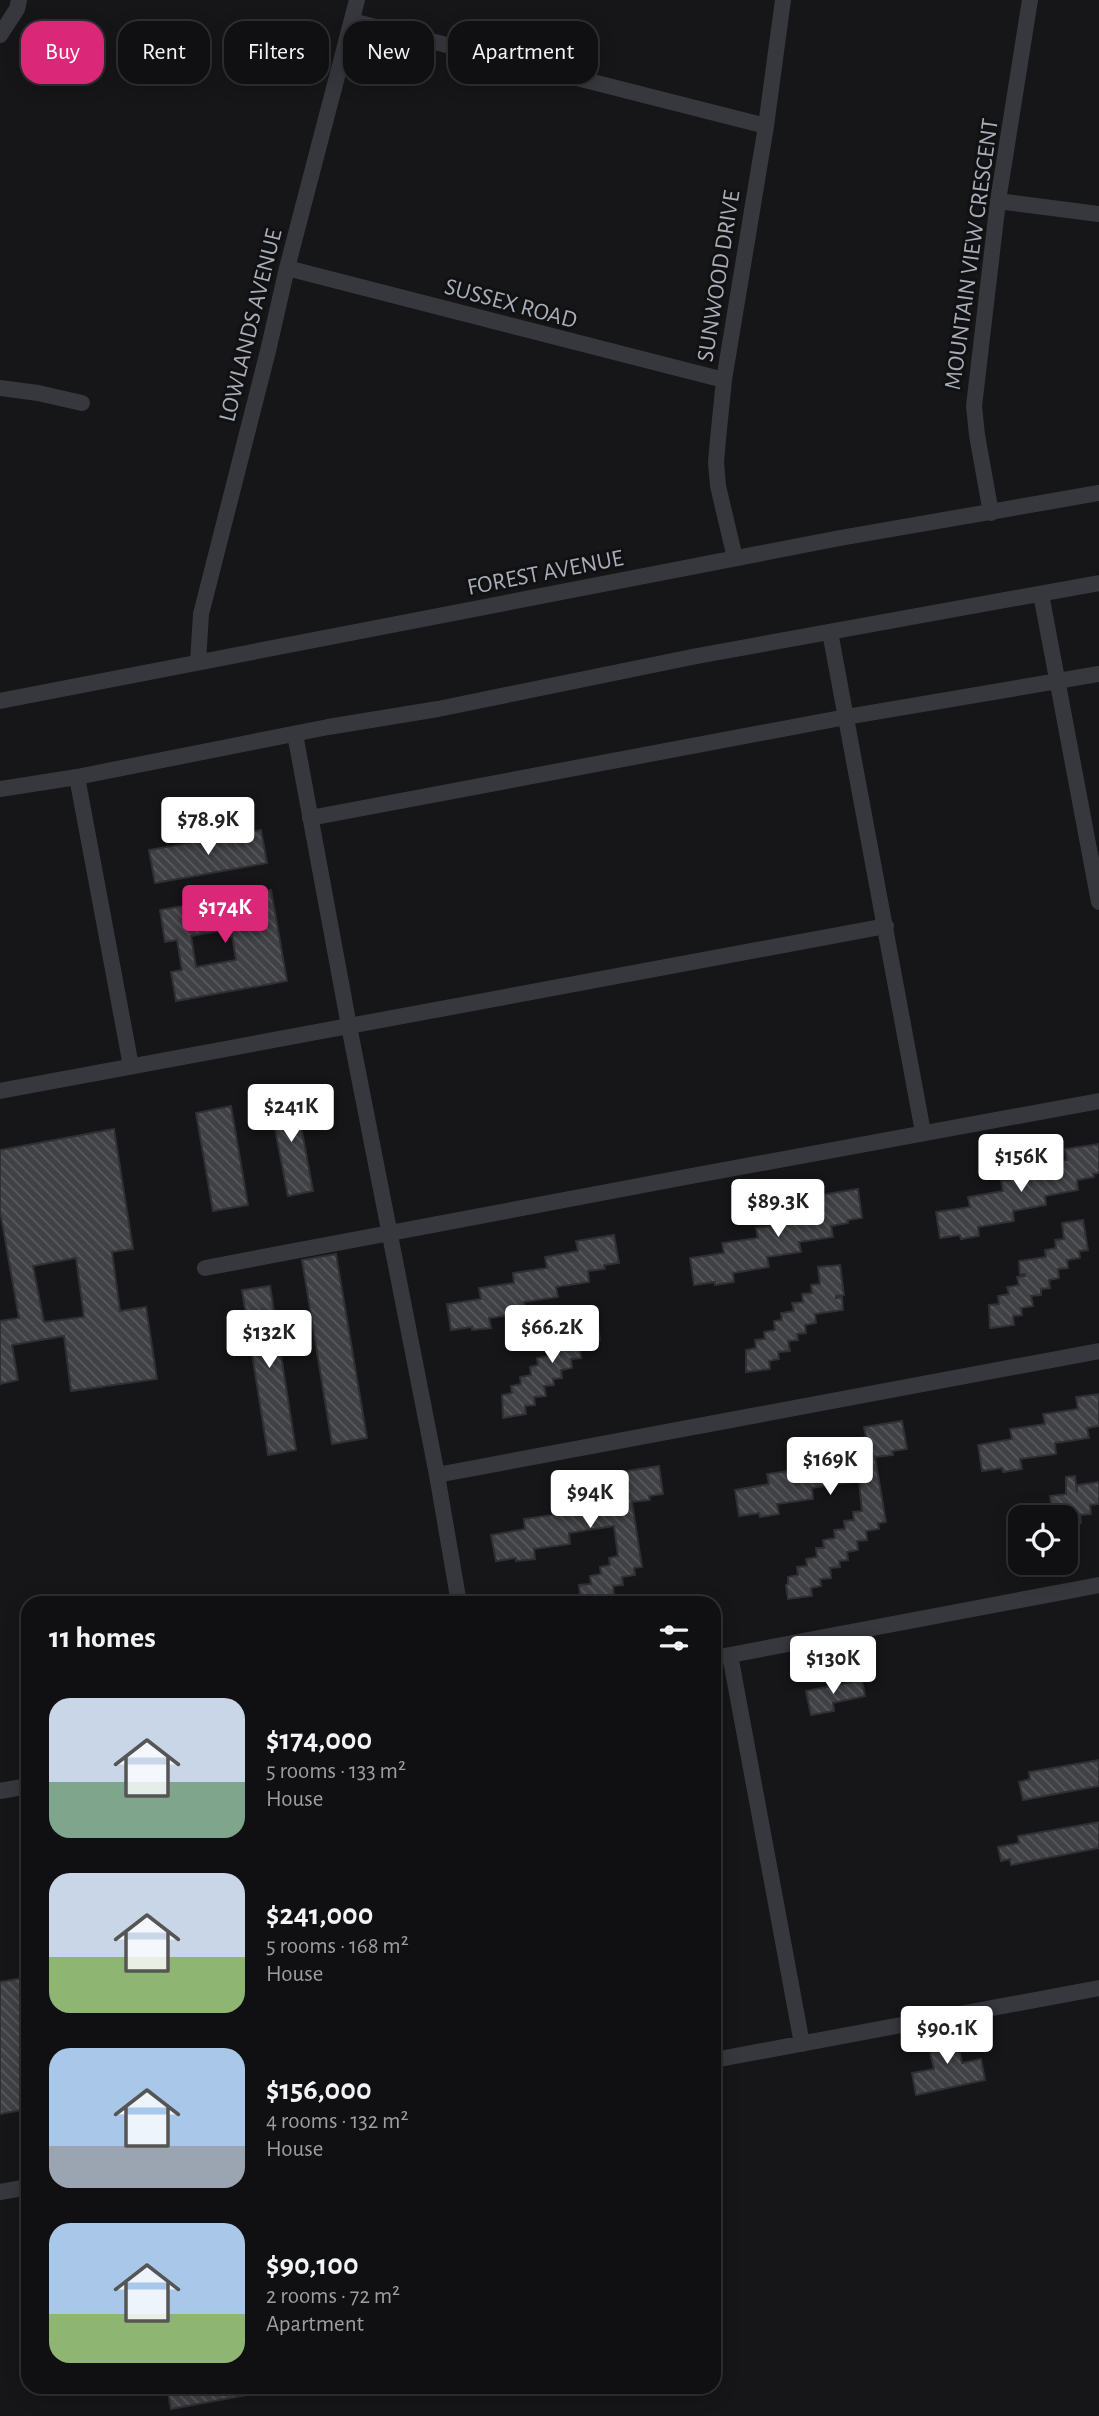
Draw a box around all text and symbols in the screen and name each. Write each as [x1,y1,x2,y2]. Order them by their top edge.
chip: Buy [21,21,104,84]
chip: Rent [118,21,210,84]
chip: Filters [224,21,329,84]
chip: New [343,21,434,84]
chip: Apartment [448,21,598,84]
street label: MOUNTAIN VIEW CRESCENT [941,117,1003,391]
street label: SUNWOOD DRIVE [694,188,744,364]
street label: LOWLANDS AVENUE [215,226,287,424]
street label: SUSSEX ROAD [442,275,580,333]
street label: FOREST AVENUE [465,546,626,600]
pin: $78.9K [151,798,265,857]
text: $78.9K [177,808,239,831]
pin: $174K [176,886,274,945]
text: $174K [198,896,252,919]
pin: $241K [242,1084,340,1144]
text: $241K [264,1095,318,1118]
pin: $156K [972,1134,1070,1194]
text: $156K [994,1145,1048,1168]
pin: $89.3K [721,1180,835,1239]
text: $89.3K [747,1190,809,1213]
pin: $66.2K [495,1306,609,1365]
pin: $132K [220,1310,318,1370]
text: $66.2K [521,1316,583,1339]
text: $132K [243,1321,295,1344]
pin: $169K [781,1438,879,1497]
text: $169K [803,1448,857,1471]
pin: $94K [549,1470,631,1530]
text: $94K [567,1481,613,1504]
map controls [1008,1505,1078,1575]
button: locate [1008,1505,1078,1575]
icon: filters [655,1619,693,1657]
text: 11 homes [49,1623,156,1653]
pin: $130K [784,1636,882,1696]
text: $130K [806,1647,860,1670]
text: $174,000 [266,1725,372,1755]
icon: home [105,1726,189,1810]
text: 5 rooms · 133 m² [266,1760,406,1783]
text: House [266,1788,323,1811]
text: $241,000 [266,1900,373,1930]
icon: home [105,1901,189,1985]
text: 5 rooms · 168 m² [266,1935,409,1958]
text: House [266,1963,323,1986]
pin: $90.1K [890,2007,1004,2066]
text: $90.1K [917,2017,977,2040]
text: $156,000 [266,2075,372,2105]
icon: home [105,2076,189,2160]
text: 4 rooms · 132 m² [266,2110,408,2133]
text: House [266,2138,323,2161]
text: $90,100 [266,2250,359,2280]
icon: home [105,2251,189,2335]
text: 2 rooms · 72 m² [266,2285,400,2308]
text: Apartment [266,2313,364,2336]

